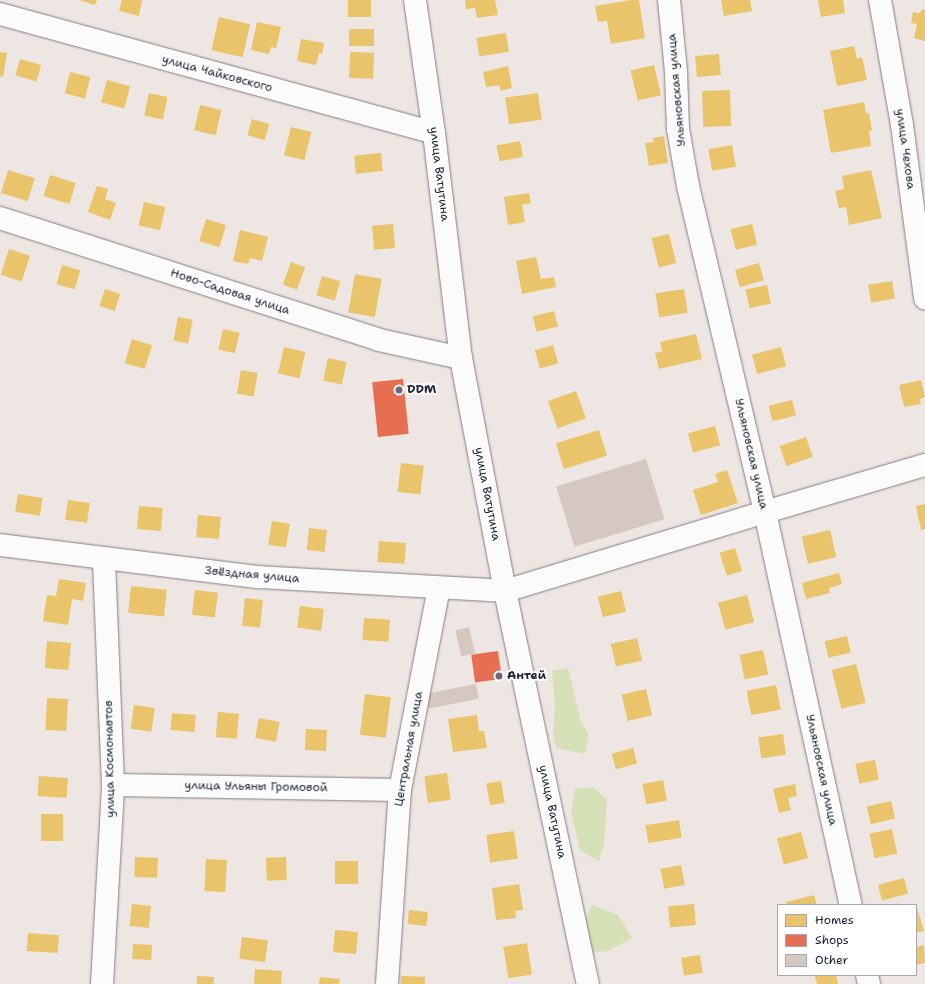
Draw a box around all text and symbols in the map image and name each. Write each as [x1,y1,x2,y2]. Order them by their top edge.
street label: Ульяновская улица [665,33,689,147]
street label: улица Чайковского [160,52,274,96]
street label: улица Чехова [892,108,918,190]
street label: улица Ватутина [426,126,452,222]
street label: Ново-Садовая улица [168,266,292,318]
place label: DDM [407,383,436,397]
marker: DDM [394,385,404,395]
street label: Ульяновская улица [731,397,771,511]
street label: улица Ватутина [471,446,503,542]
street label: Звёздная улица [204,564,300,586]
place label: Антей [507,669,546,683]
marker: Антей [494,671,504,681]
street label: Центральная улица [392,690,426,808]
street label: улица Космонавтов [102,700,118,818]
street label: Ульяновская улица [802,713,840,827]
street label: улица Ватутина [535,764,569,860]
street label: улица Ульяны Громовой [184,779,328,795]
legend [777,904,917,976]
text: Homes [815,912,854,928]
text: Shops [815,932,849,948]
text: Other [815,952,848,968]

